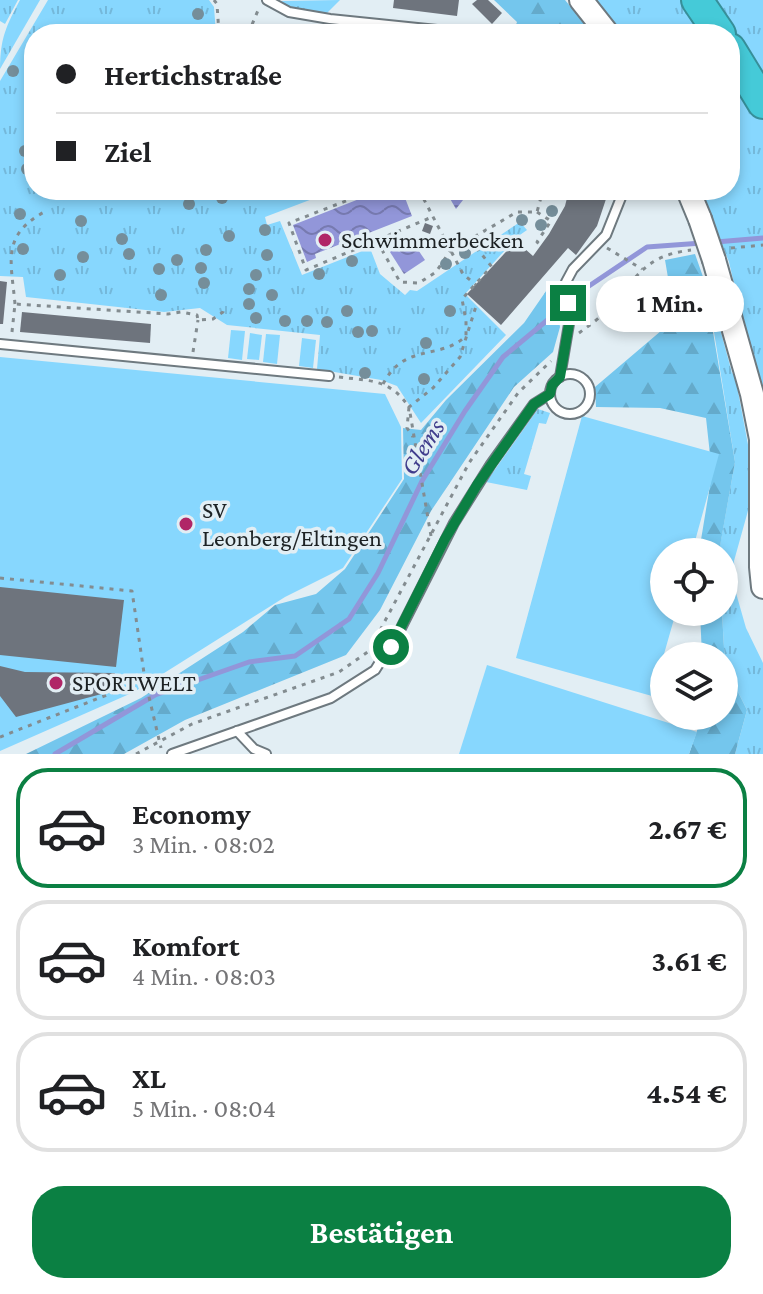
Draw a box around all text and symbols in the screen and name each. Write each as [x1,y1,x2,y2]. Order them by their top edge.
text: Hertichstraße [104,58,282,91]
text: Ziel [104,135,152,168]
place label: Schwimmerbecken [341,226,524,253]
marker: Schwimmerbecken [316,231,334,249]
callout: 1 Min. [596,275,744,331]
route end [550,285,586,321]
text: 1 Min. [636,289,704,318]
water label: Glems [394,414,451,480]
place label: SV Leonberg/Eltingen [202,496,382,551]
marker: SV Leonberg/Eltingen [177,515,195,533]
map controls [650,538,738,730]
button: locate [650,538,738,626]
route start [373,629,409,665]
button: layers [650,642,738,730]
place label: SPORTWELT [72,669,196,696]
marker: SPORTWELT [47,674,65,692]
icon: car [36,792,108,864]
text: Economy [132,797,251,830]
text: 2.67 € [648,812,727,845]
text: 3 Min. · 08:02 [132,830,275,859]
icon: car [36,924,108,996]
text: Komfort [132,929,240,962]
text: 3.61 € [651,944,727,977]
text: 4 Min. · 08:03 [132,962,276,991]
icon: car [36,1056,108,1128]
text: XL [132,1061,166,1094]
text: 4.54 € [646,1076,727,1109]
text: 5 Min. · 08:04 [132,1094,276,1123]
button: Bestätigen [32,1186,731,1278]

